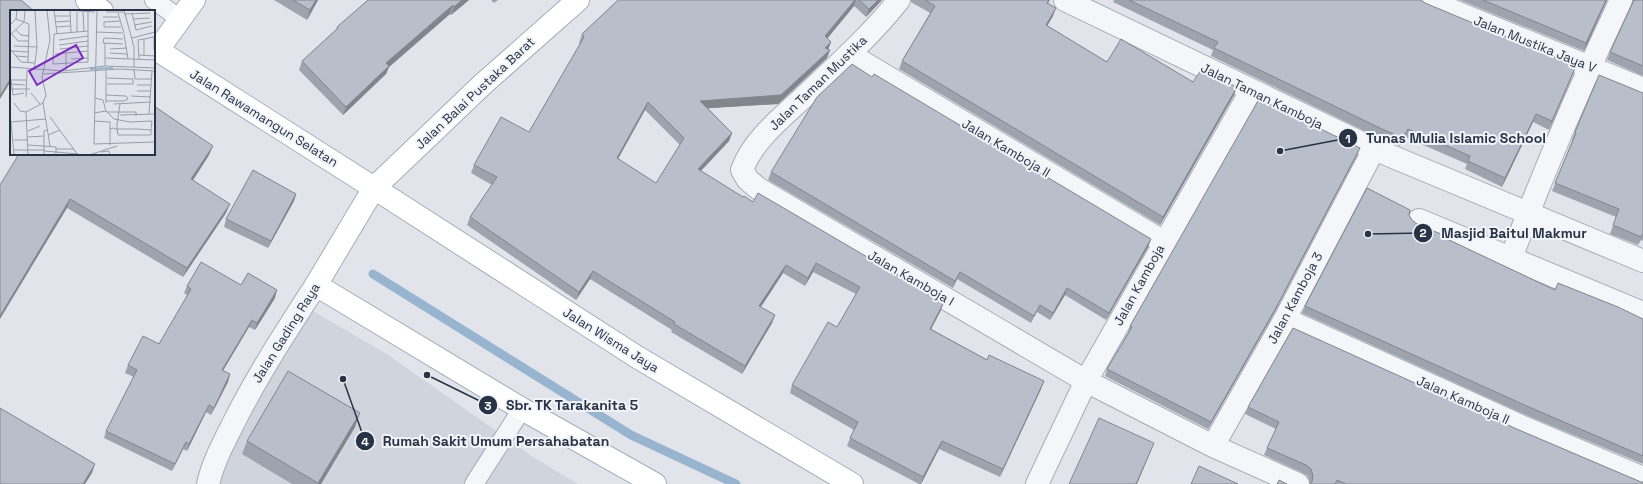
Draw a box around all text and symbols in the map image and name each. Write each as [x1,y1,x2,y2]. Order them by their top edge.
inset map [10,10,155,155]
street label: Jalan Mustika Jaya V [1471,12,1599,76]
street label: Jalan Taman Mustika [765,31,871,134]
street label: Jalan Balai Pustaka Barat [412,33,538,153]
street label: Jalan Taman Kamboja [1198,59,1326,133]
street label: Jalan Rawamangun Selatan [187,65,341,171]
street label: Jalan Kamboja II [959,115,1053,181]
callout: Tunas Mulia Islamic School [1338,125,1554,151]
text: Tunas Mulia Islamic School [1366,129,1546,147]
text: 1 [1345,131,1351,147]
callout: Masjid Baitul Makmur [1413,220,1595,246]
text: Masjid Baitul Makmur [1441,224,1587,242]
text: 2 [1419,225,1427,241]
street label: Jalan Kamboja [1110,241,1169,329]
street label: Jalan Kamboja I [865,246,957,310]
street label: Jalan Kamboja 3 [1264,249,1326,347]
street label: Jalan Gading Raya [248,279,324,386]
street label: Jalan Wisma Jaya [560,304,663,377]
street label: Jalan Kamboja II [1414,372,1512,428]
callout: Sbr. TK Tarakanita 5 [478,392,647,418]
text: Sbr. TK Tarakanita 5 [506,396,638,414]
text: 3 [484,398,492,414]
callout: Rumah Sakit Umum Persahabatan [355,428,618,454]
text: Rumah Sakit Umum Persahabatan [383,432,609,450]
text: 4 [361,434,369,450]

